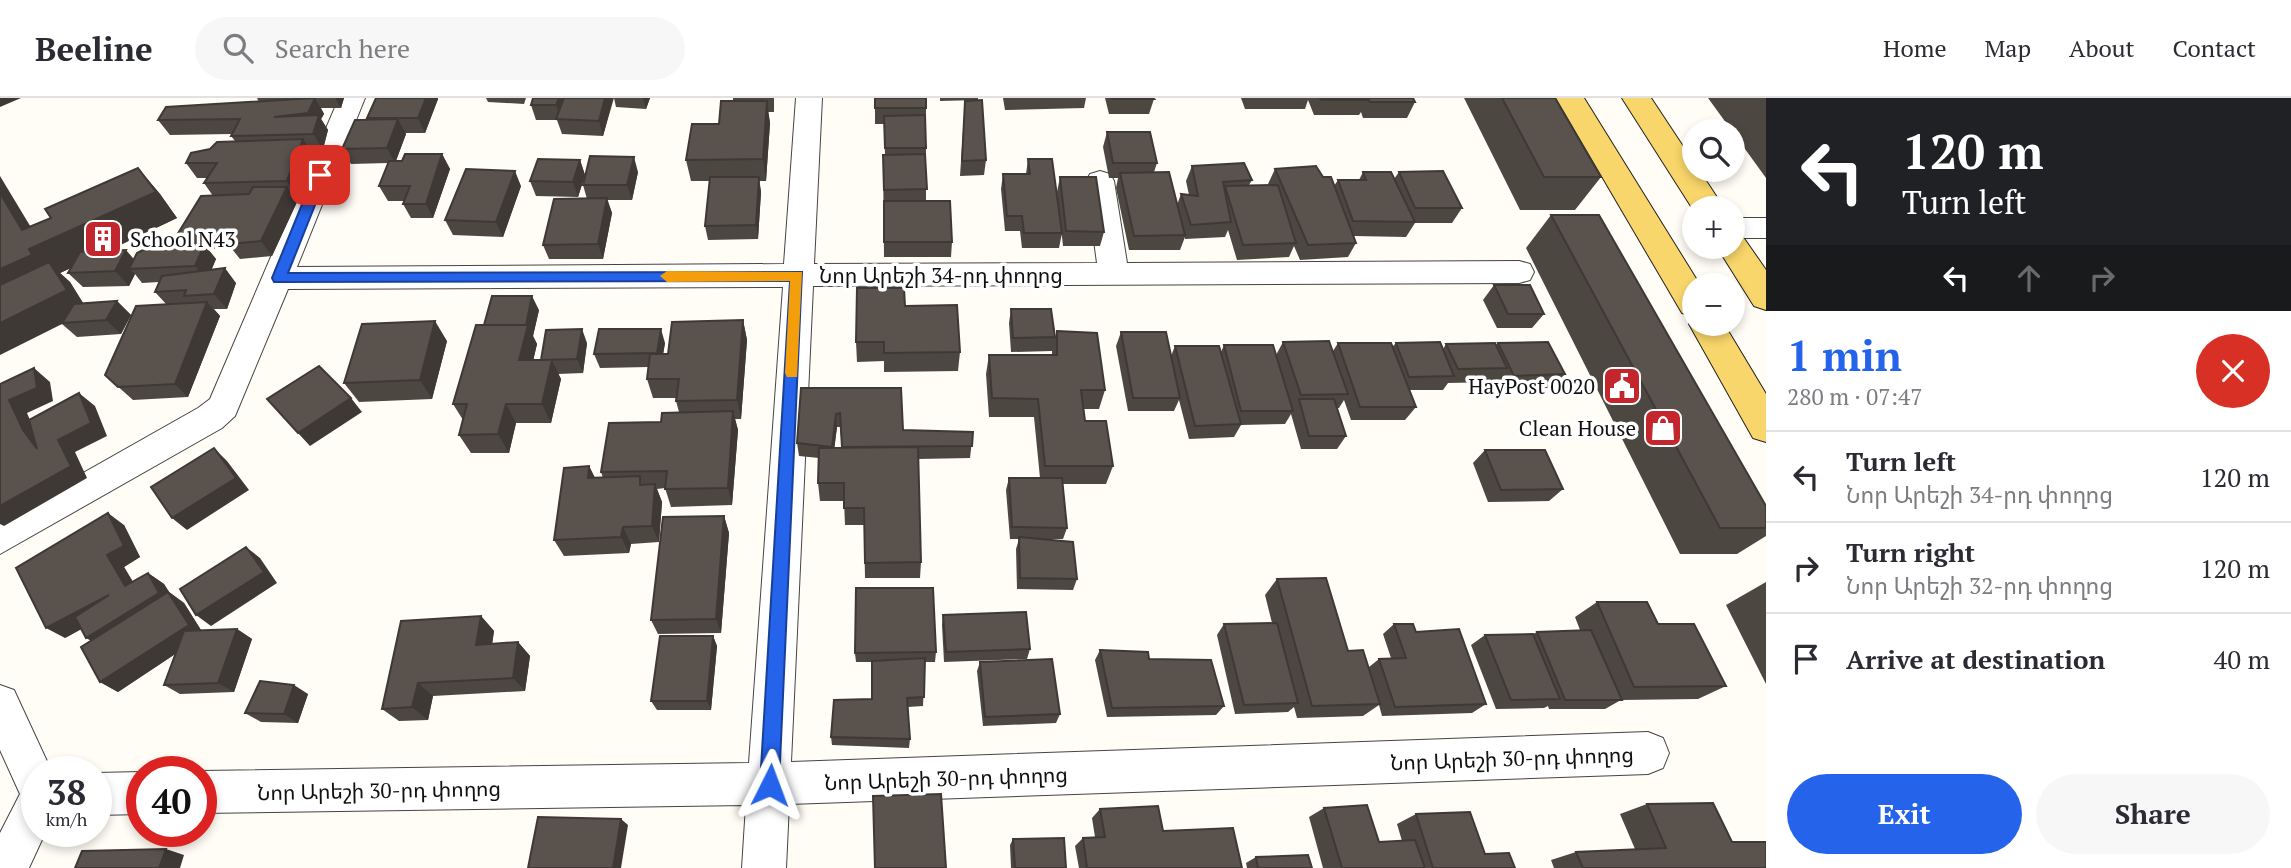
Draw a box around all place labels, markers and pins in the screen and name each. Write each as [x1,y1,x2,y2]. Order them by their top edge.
pin [290,145,350,205]
building icon: School N43 [82,218,124,260]
place label: School N43 [130,225,236,253]
public building icon: HayPost 0020 [1601,365,1643,407]
place label: HayPost 0020 [1468,372,1595,400]
shop icon: Clean House [1642,407,1684,449]
place label: Clean House [1519,414,1636,442]

